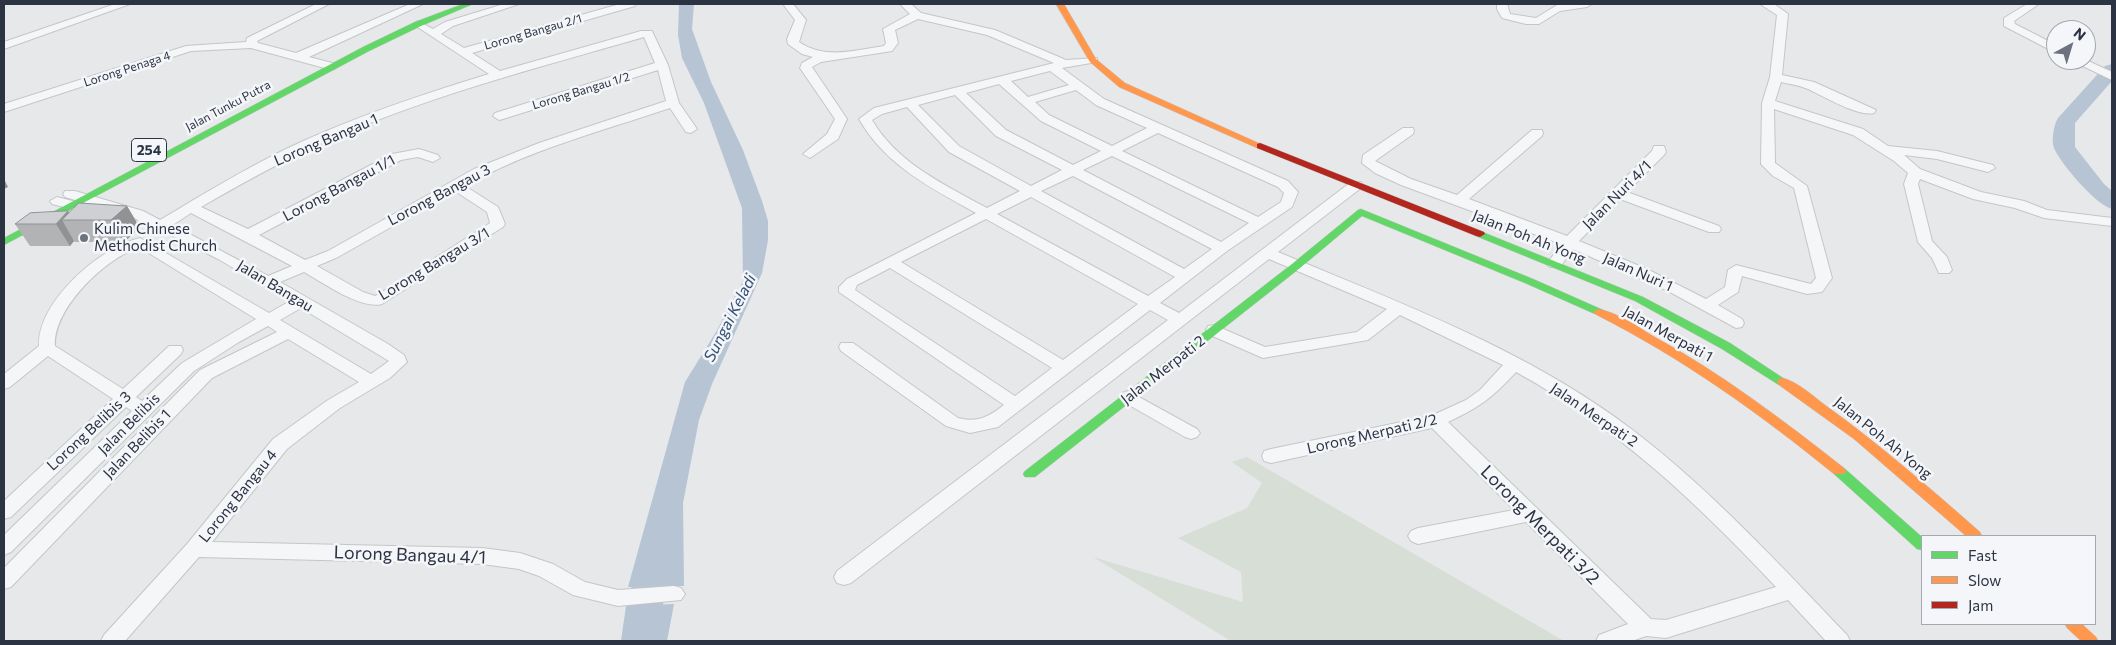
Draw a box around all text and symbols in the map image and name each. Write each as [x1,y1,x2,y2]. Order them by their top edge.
street label: Lorong Bangau 2/1 [482,11,584,53]
north arrow [2046,20,2096,70]
text: N [2071,24,2090,44]
street label: Lorong Penaga 4 [82,48,172,90]
street label: Lorong Bangau 1/2 [531,69,631,113]
street label: Jalan Tunku Putra [183,78,273,134]
street label: Lorong Bangau 1 [271,110,381,170]
road number: 254 [132,138,166,162]
street label: Lorong Bangau 1/1 [280,151,398,225]
street label: Jalan Nuri 4/1 [1579,157,1655,233]
street label: Lorong Bangau 3 [385,160,493,230]
street label: Jalan Poh Ah Yong [1470,206,1588,268]
place label: Kulim Chinese Methodist Church [94,220,217,255]
street label: Lorong Bangau 3/1 [375,224,493,304]
marker: Kulim Chinese Methodist Church [78,232,90,244]
street label: Jalan Nuri 1 [1600,249,1676,295]
street label: Jalan Bangau [234,256,316,316]
water label: Sungai Keladi [700,271,760,365]
street label: Jalan Merpati 1 [1620,302,1716,366]
street label: Jalan Merpati 2 [1117,332,1209,408]
street label: Jalan Merpati 2 [1547,379,1641,451]
street label: Lorong Belibis 3 [43,388,135,474]
street label: Jalan Belibis [94,389,164,459]
street label: Jalan Poh Ah Yong [1830,393,1936,483]
street label: Jalan Belibis 1 [99,406,175,482]
street label: Lorong Merpati 2/2 [1305,410,1439,458]
street label: Lorong Bangau 4 [195,446,281,546]
street label: Lorong Merpati 3/2 [1476,461,1604,589]
legend [1921,535,2096,625]
street label: Lorong Bangau 4/1 [333,542,487,568]
text: Fast [1968,546,1997,564]
text: Slow [1968,571,2001,589]
text: Jam [1968,596,1993,614]

